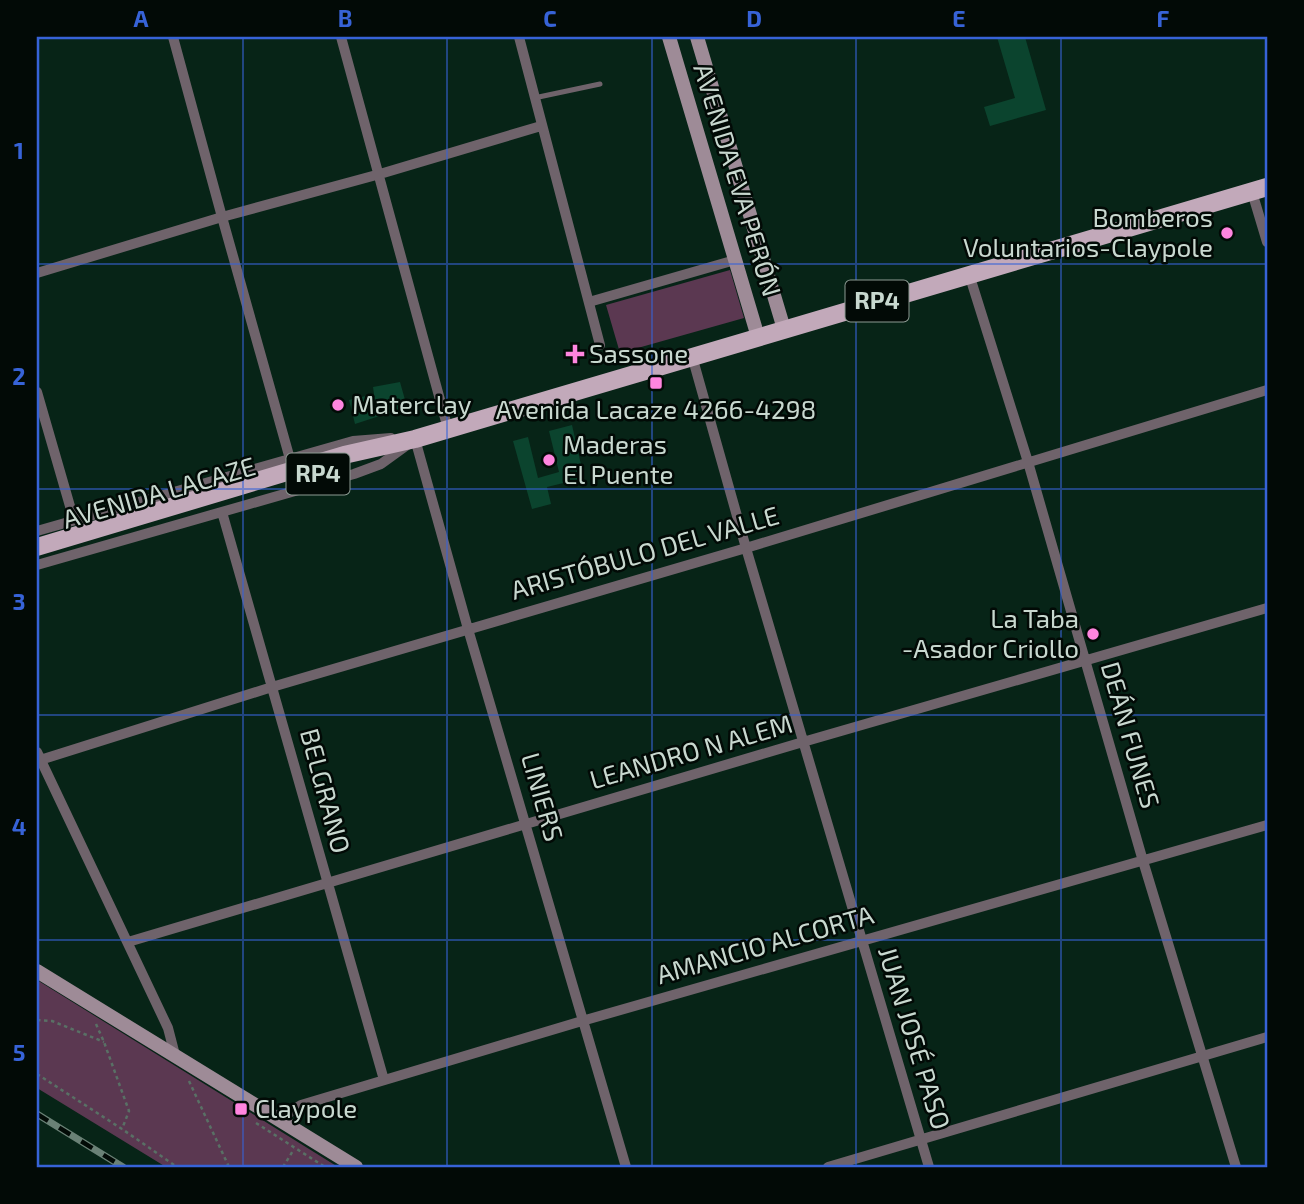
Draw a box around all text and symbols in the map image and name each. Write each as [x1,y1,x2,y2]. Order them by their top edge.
text: A [133,4,149,32]
text: B [338,4,352,32]
text: C [543,4,557,32]
text: D [746,4,762,32]
text: E [952,4,966,32]
text: F [1157,4,1170,32]
street label: AVENIDA EVA PERÓN [688,59,789,300]
text: 1 [14,136,24,164]
place label: Bomberos Voluntarios-Claypole [963,201,1213,262]
marker: Bomberos Voluntarios-Claypole [1219,225,1235,241]
road number: RP4 [846,280,908,322]
place label: Sassone [589,337,688,368]
marker: Sassone [567,346,583,362]
text: 2 [12,362,26,390]
marker: Avenida Lacaze 4266-4298 [648,375,664,391]
place label: Materclay [352,388,472,419]
place label: Avenida Lacaze 4266-4298 [496,393,816,424]
marker: Materclay [330,397,346,413]
place label: Maderas El Puente [563,428,674,489]
street label: AVENIDA LACAZE [59,449,259,534]
marker: Maderas El Puente [541,452,557,468]
road number: RP4 [286,453,350,494]
street label: ARISTÓBULO DEL VALLE [507,498,782,605]
text: 3 [12,587,26,615]
place label: La Taba -Asador Criollo [902,602,1079,663]
marker: La Taba -Asador Criollo [1085,626,1101,642]
street label: DEÁN FUNES [1096,658,1167,811]
street label: LEANDRO N ALEM [586,707,795,794]
street label: BELGRANO [295,725,358,856]
street label: LINIERS [516,749,571,844]
text: 4 [12,812,26,840]
street label: AMANCIO ALCORTA [653,898,877,989]
street label: JUAN JOSÉ PASO [873,942,958,1133]
text: 5 [13,1038,25,1066]
place label: Claypole [255,1092,357,1123]
marker: Claypole [233,1101,249,1117]

